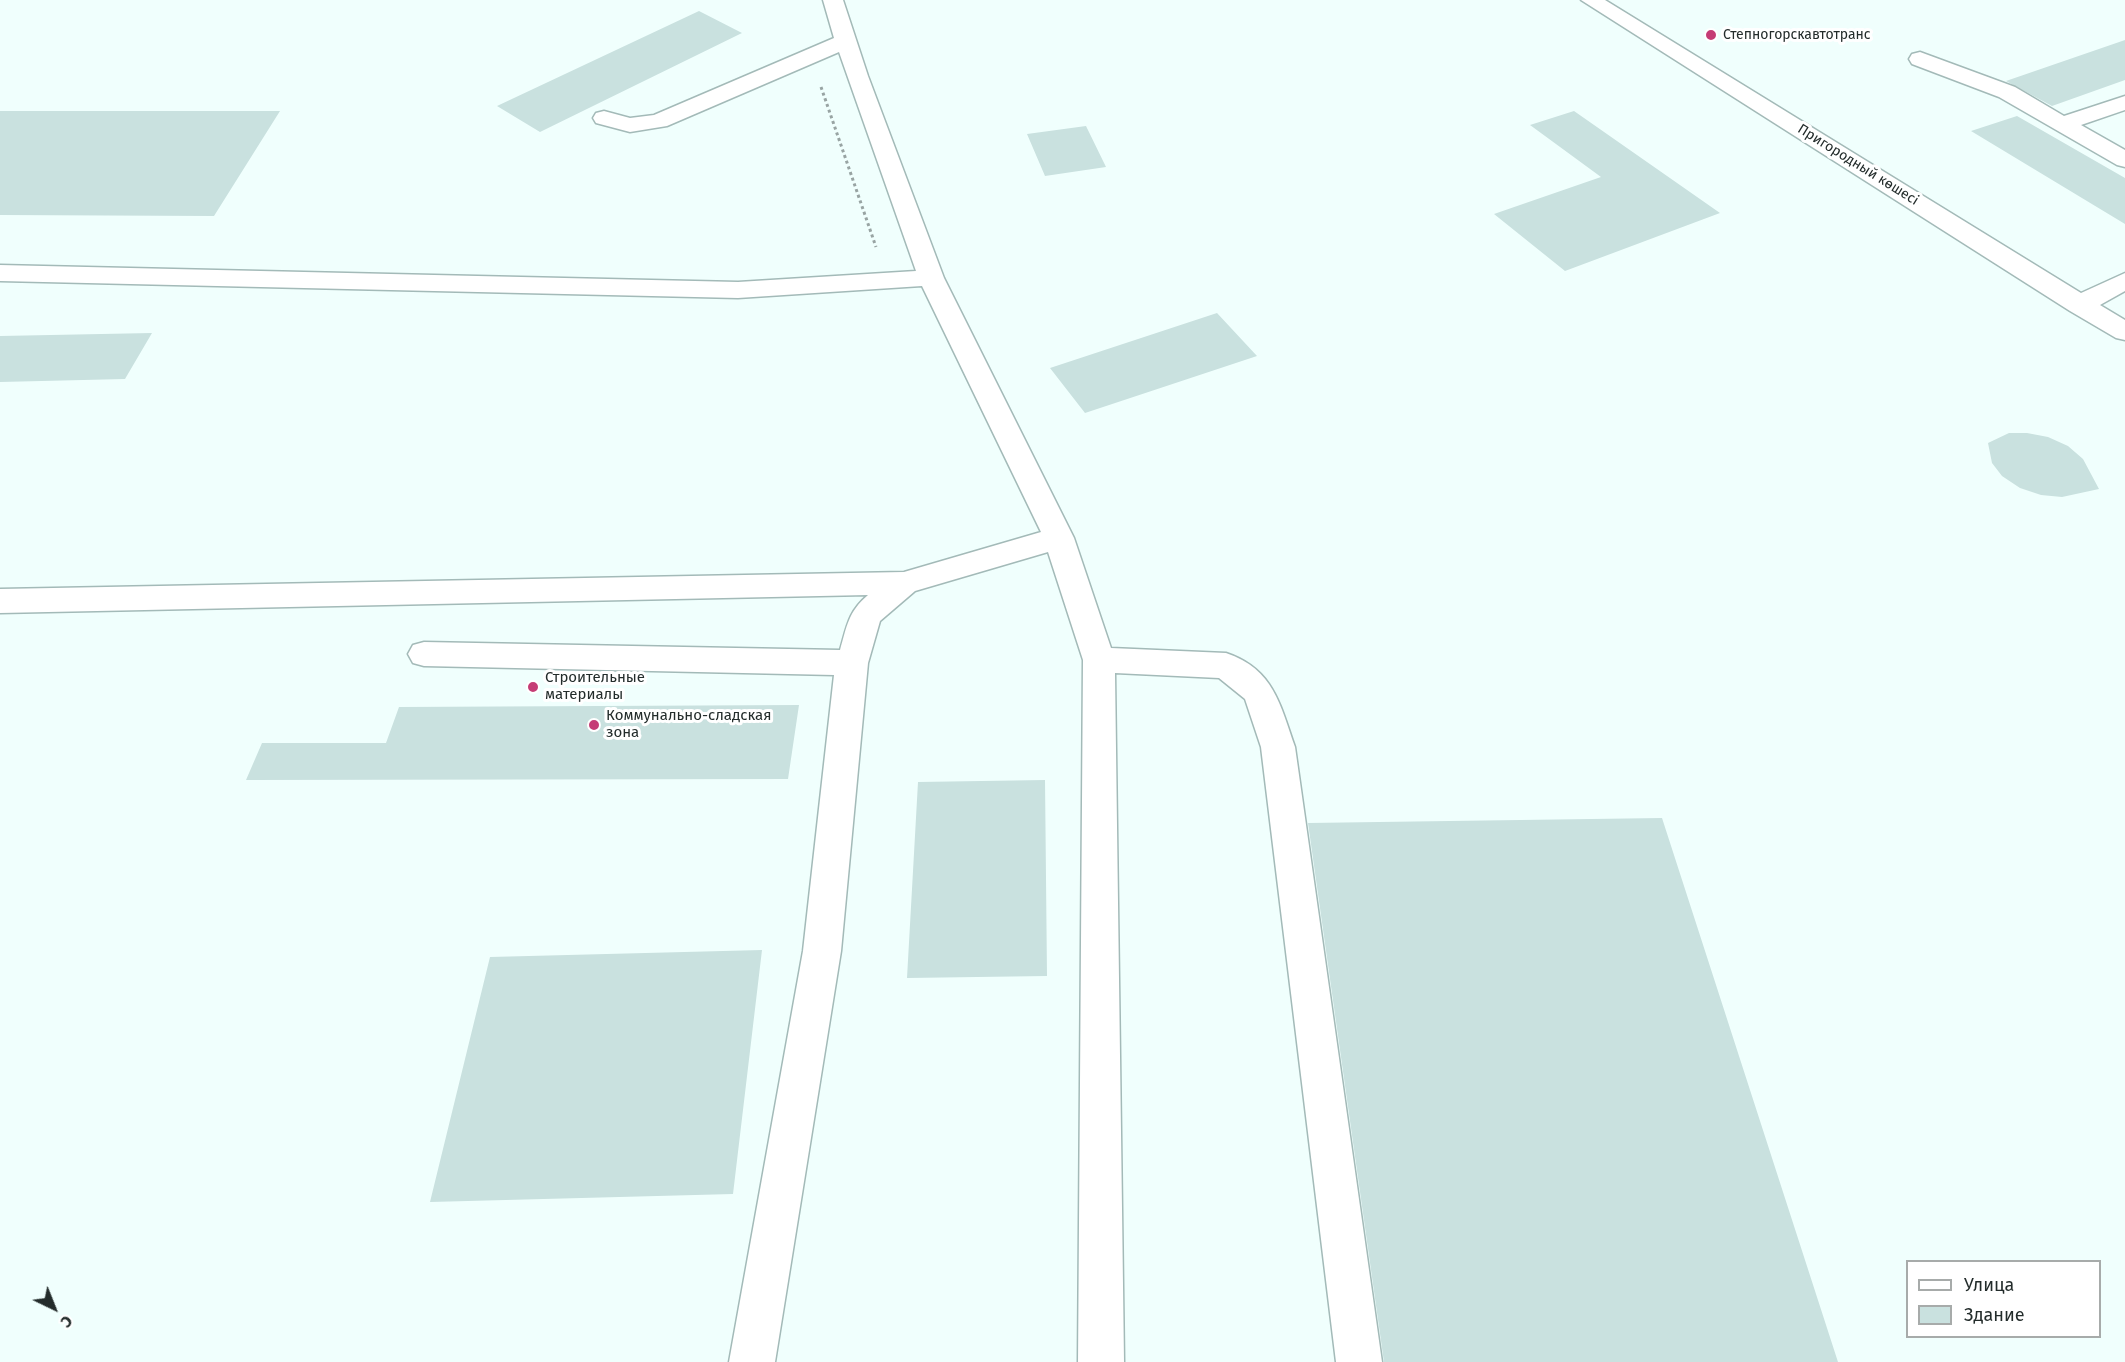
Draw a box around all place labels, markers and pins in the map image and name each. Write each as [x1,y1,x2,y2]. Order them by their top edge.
place label: Степногорскавтотранс [1723,27,1870,43]
marker: Степногорскавтотранс [1704,28,1718,42]
place label: Строительные материалы [545,669,645,704]
marker: Строительные материалы [526,680,540,694]
place label: Коммунально-сладская зона [606,707,771,742]
marker: Коммунально-сладская зона [587,718,601,732]

